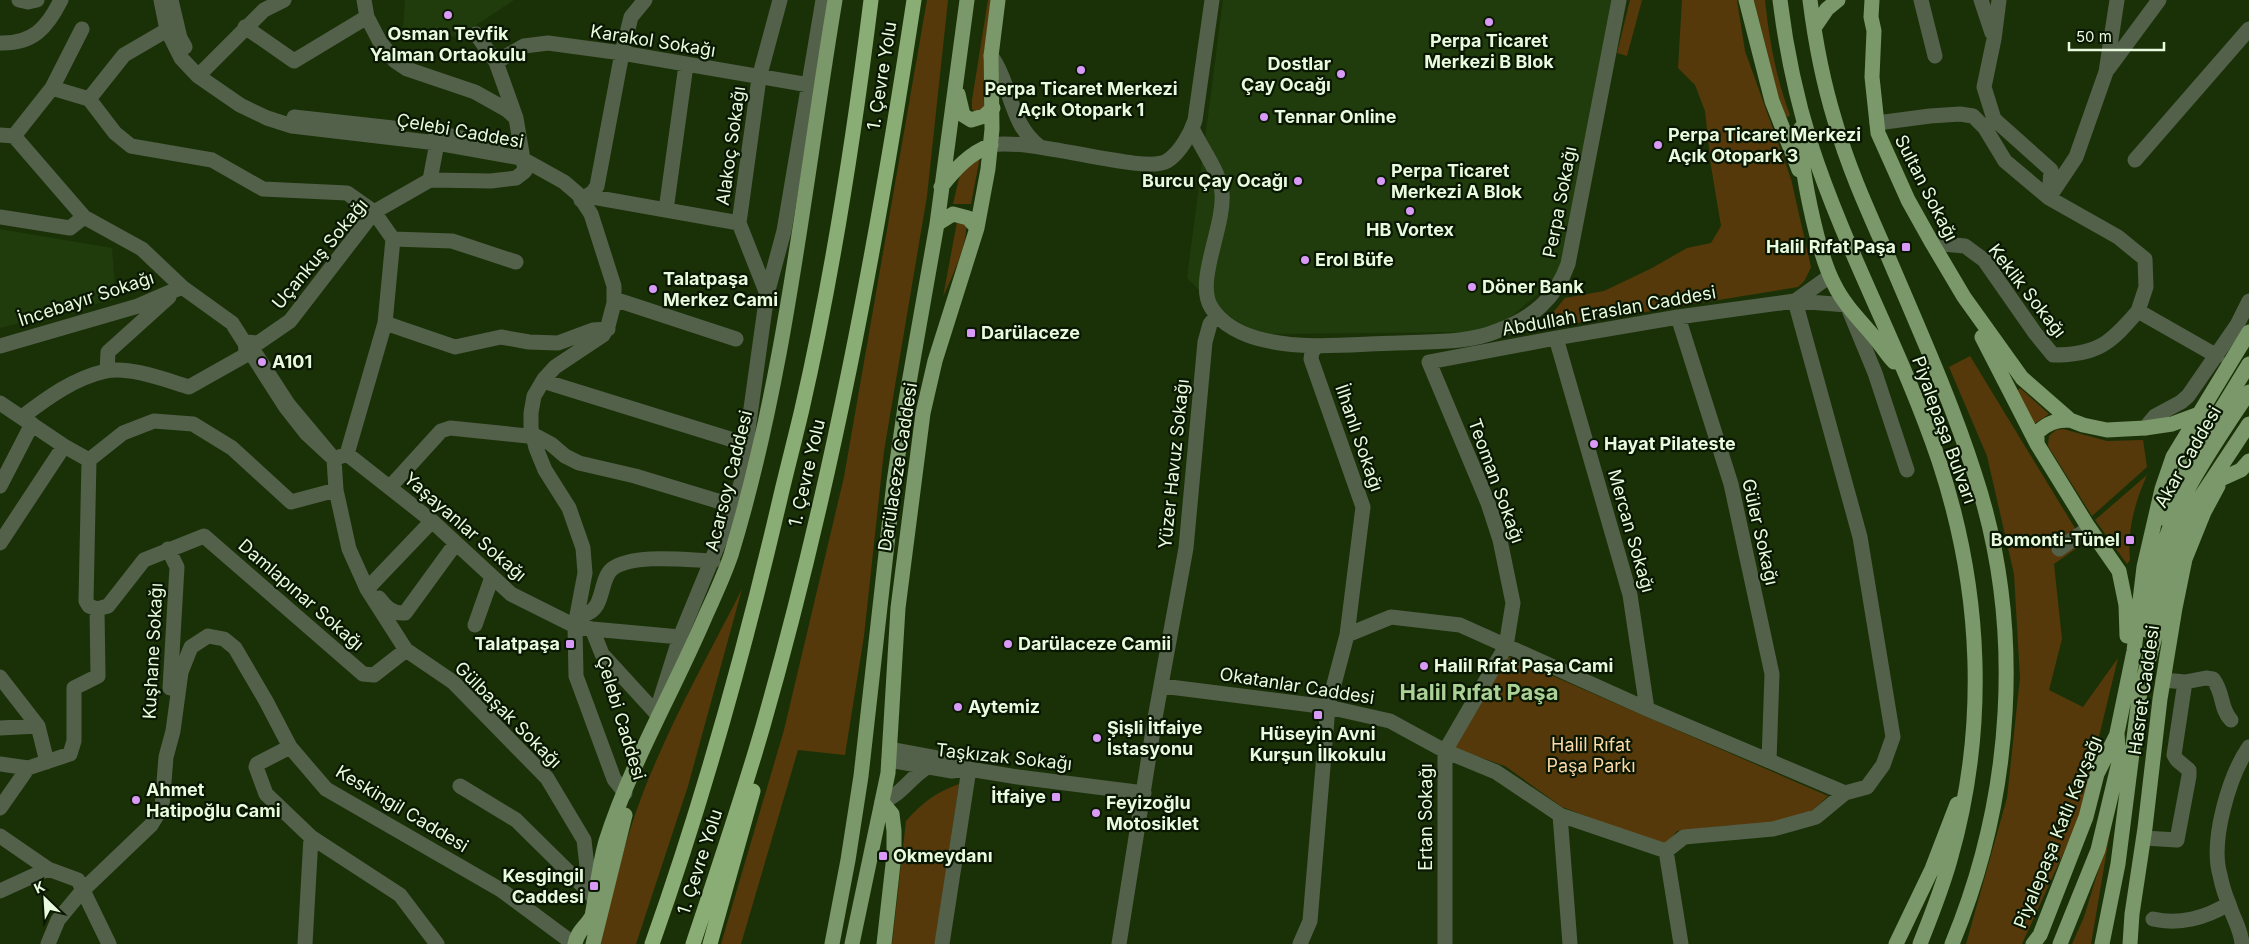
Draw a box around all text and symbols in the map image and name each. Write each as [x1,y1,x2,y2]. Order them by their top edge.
marker: Osman Tevfik Yalman Ortaokulu [442,9,454,21]
marker: Perpa Ticaret Merkezi B Blok [1483,16,1495,28]
street label: Karakol Sokağı [589,20,717,61]
street label: 1. Çevre Yolu [863,20,900,132]
scale bar [2069,20,2164,52]
place label: Osman Tevfik Yalman Ortaokulu [370,23,526,65]
text: 50 m [2076,27,2112,46]
place label: Perpa Ticaret Merkezi B Blok [1424,30,1554,72]
place label: Dostlar Çay Ocağı [1241,53,1331,95]
marker: Perpa Ticaret Merkezi Açık Otopark 1 [1075,64,1087,76]
marker: Dostlar Çay Ocağı [1335,68,1347,80]
place label: Perpa Ticaret Merkezi Açık Otopark 1 [984,78,1178,120]
street label: Alakoç Sokağı [712,85,749,207]
place label: Tennar Online [1274,106,1397,127]
street label: Çelebi Caddesi [395,109,525,152]
marker: Tennar Online [1258,111,1270,123]
place label: Perpa Ticaret Merkezi Açık Otopark 3 [1668,124,1861,166]
street label: Sultan Sokağı [1891,131,1962,244]
marker: Perpa Ticaret Merkezi Açık Otopark 3 [1652,139,1664,151]
street label: Perpa Sokağı [1538,144,1581,259]
place label: Perpa Ticaret Merkezi A Blok [1391,160,1522,202]
place label: Burcu Çay Ocağı [1142,170,1288,191]
marker: Burcu Çay Ocağı [1292,175,1304,187]
marker: Perpa Ticaret Merkezi A Blok [1375,175,1387,187]
street label: Uçankuş Sokağı [267,194,372,313]
marker: HB Vortex [1404,205,1416,217]
place label: HB Vortex [1366,219,1455,240]
place label: Halil Rıfat Paşa [1766,236,1896,257]
street label: Keklik Sokağı [1984,240,2071,342]
marker: Halil Rıfat Paşa [1900,241,1912,253]
place label: Erol Büfe [1315,249,1394,270]
marker: Erol Büfe [1299,254,1311,266]
street label: İncebayır Sokağı [15,266,156,330]
place label: Talatpaşa Merkez Cami [663,268,778,310]
place label: Döner Bank [1482,276,1584,297]
marker: Döner Bank [1466,281,1478,293]
street label: Abdullah Eraslan Caddesi [1500,281,1717,340]
marker: Talatpaşa Merkez Cami [647,283,659,295]
place label: Darülaceze [981,322,1080,343]
marker: Darülaceze [965,327,977,339]
place label: A101 [272,351,312,372]
street label: Piyalepaşa Bulvarı [1908,353,1981,506]
marker: A101 [256,356,268,368]
street label: Yüzer Havuz Sokağı [1154,378,1193,550]
street label: Darülaceze Caddesi [874,381,921,553]
street label: İlhanlı Sokağı [1331,381,1389,494]
street label: Akar Caddesi [2150,402,2225,511]
street label: Acarsoy Caddesi [701,408,756,554]
street label: Teoman Sokağı [1464,416,1529,546]
street label: 1. Çevre Yolu [784,417,829,529]
place label: Hayat Pilateste [1604,433,1736,454]
marker: Hayat Pilateste [1588,438,1600,450]
street label: Mercan Sokağı [1604,467,1659,595]
street label: Yaşayanlar Sokağı [400,468,531,585]
street label: Güler Sokağı [1738,477,1783,587]
place label: Bomonti-Tünel [1991,529,2120,550]
marker: Bomonti-Tünel [2124,534,2136,546]
street label: Damlapınar Sokağı [234,535,368,655]
street label: Kuşhane Sokağı [138,582,167,720]
street label: Hasret Caddesi [2124,624,2163,756]
place label: Talatpaşa [474,633,560,654]
place label: Darülaceze Camii [1018,633,1171,654]
marker: Talatpaşa [564,638,576,650]
marker: Darülaceze Camii [1002,638,1014,650]
street label: Çelebi Caddesi [593,653,650,782]
place label: Halil Rıfat Paşa Cami [1434,655,1613,676]
street label: Gülbaşak Sokağı [451,657,566,772]
marker: Halil Rıfat Paşa Cami [1418,660,1430,672]
street label: Okatanlar Caddesi [1218,663,1376,708]
district label: Halil Rıfat Paşa [1400,679,1558,705]
place label: Aytemiz [968,696,1040,717]
marker: Aytemiz [952,701,964,713]
marker: Hüseyin Avni Kurşun İlkokulu [1312,709,1324,721]
place label: Şişli İtfaiye İstasyonu [1107,717,1203,759]
place label: Hüseyin Avni Kurşun İlkokulu [1250,723,1386,765]
marker: Şişli İtfaiye İstasyonu [1091,732,1103,744]
street label: Piyalepaşa Katlı Kavşağı [2009,732,2106,931]
park label: Halil Rıfat Paşa Parkı [1546,734,1636,776]
street label: Taşkızak Sokağı [935,739,1073,774]
street label: Keskingil Caddesi [332,761,472,856]
street label: Ertan Sokağı [1415,763,1436,871]
place label: Ahmet Hatipoğlu Cami [146,779,281,821]
place label: İtfaiye [991,786,1046,807]
marker: İtfaiye [1050,791,1062,803]
place label: Feyizoğlu Motosiklet [1106,792,1199,834]
marker: Ahmet Hatipoğlu Cami [130,794,142,806]
street label: 1. Çevre Yolu [673,806,726,917]
marker: Feyizoğlu Motosiklet [1090,807,1102,819]
place label: Okmeydanı [893,845,993,866]
marker: Okmeydanı [877,850,889,862]
place label: Kesgingil Caddesi [502,865,584,907]
north arrow [20,874,70,924]
text: K [31,877,47,897]
marker: Kesgingil Caddesi [588,880,600,892]

